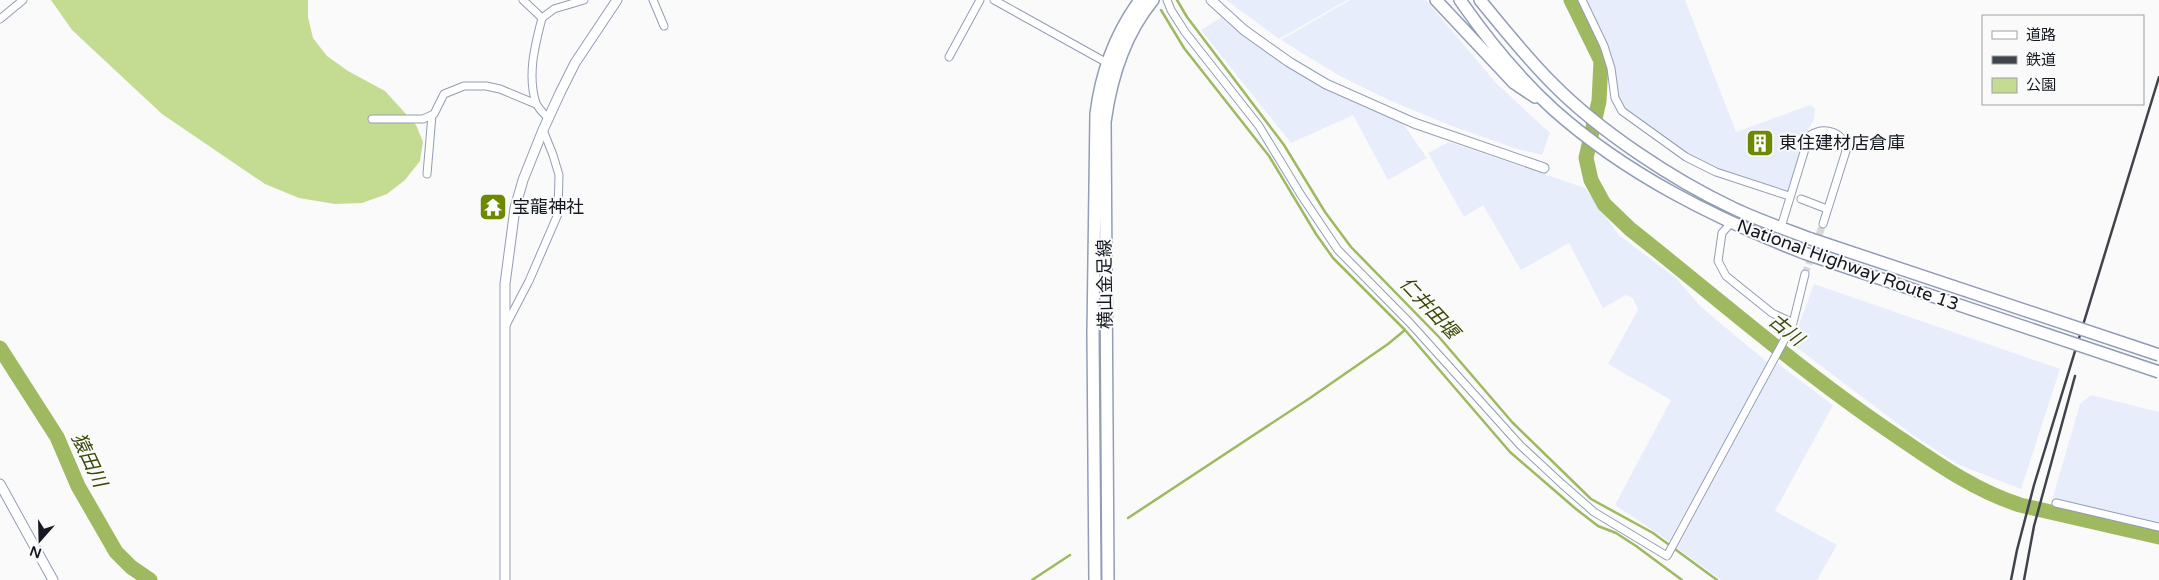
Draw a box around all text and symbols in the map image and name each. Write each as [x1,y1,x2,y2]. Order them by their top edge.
legend [1982,15,2144,105]
text: 道路 [2026,26,2056,44]
text: 鉄道 [2026,51,2056,69]
text: 公園 [2026,76,2056,94]
building icon: 東住建材店倉庫 [1745,128,1775,158]
place label: 東住建材店倉庫 [1779,132,1905,154]
temple icon: 宝龍神社 [478,192,508,222]
place label: 宝龍神社 [512,196,584,218]
street label: National Highway Route 13 [1734,215,1962,315]
street label: 横山金足線 [1093,239,1117,329]
water label: 仁井田堰 [1395,273,1465,345]
water label: 古川 [1764,309,1809,352]
water label: 猿田川 [67,430,112,492]
north arrow [15,515,65,565]
text: N [28,542,44,562]

